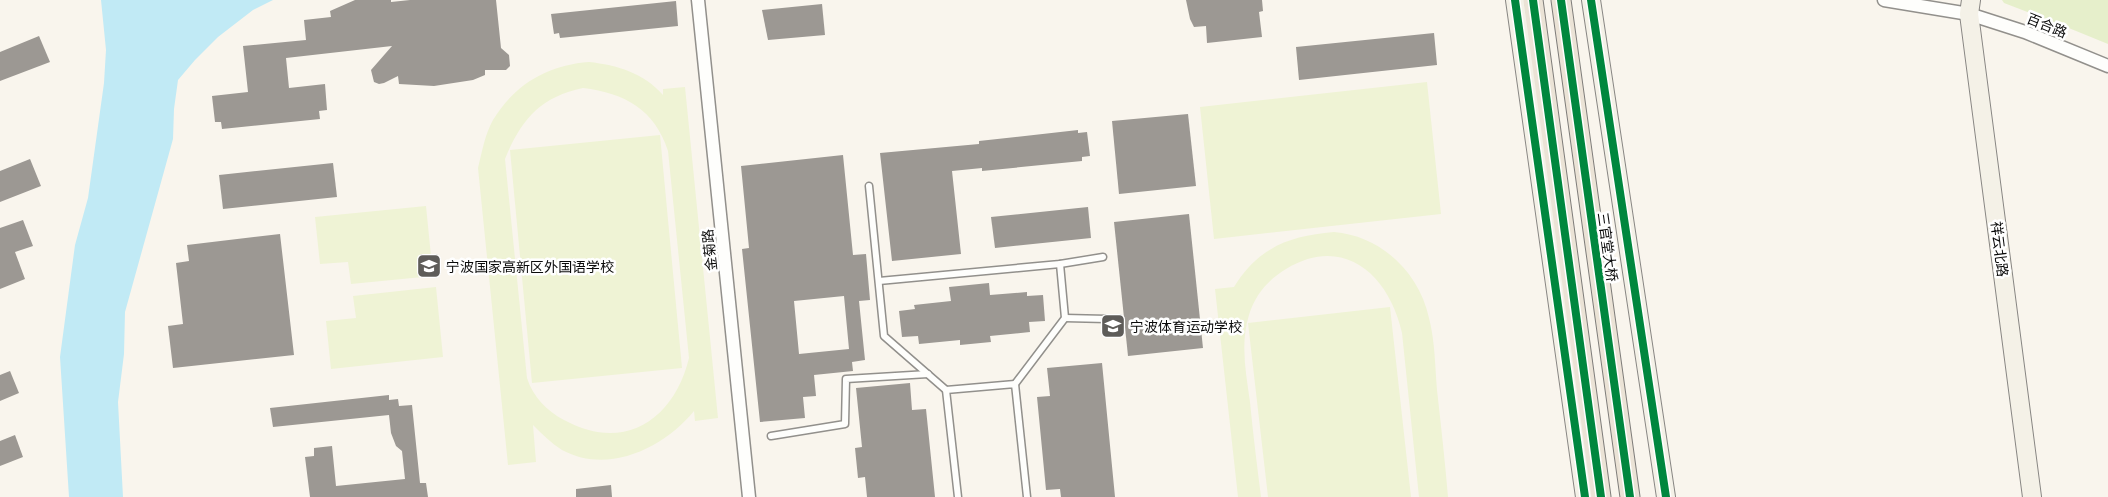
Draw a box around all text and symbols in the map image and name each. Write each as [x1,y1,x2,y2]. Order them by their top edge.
street label: 百合路 [2024,8,2070,42]
street label: 三官堂大桥 [1594,211,1622,283]
street label: 祥云北路 [1987,220,2013,278]
street label: 金菊路 [697,228,721,272]
school or university icon: 宁波国家高新区外国语学校 [416,253,442,279]
place label: 宁波国家高新区外国语学校 [446,257,614,276]
school or university icon: 宁波体育运动学校 [1100,313,1126,339]
place label: 宁波体育运动学校 [1130,317,1242,336]

